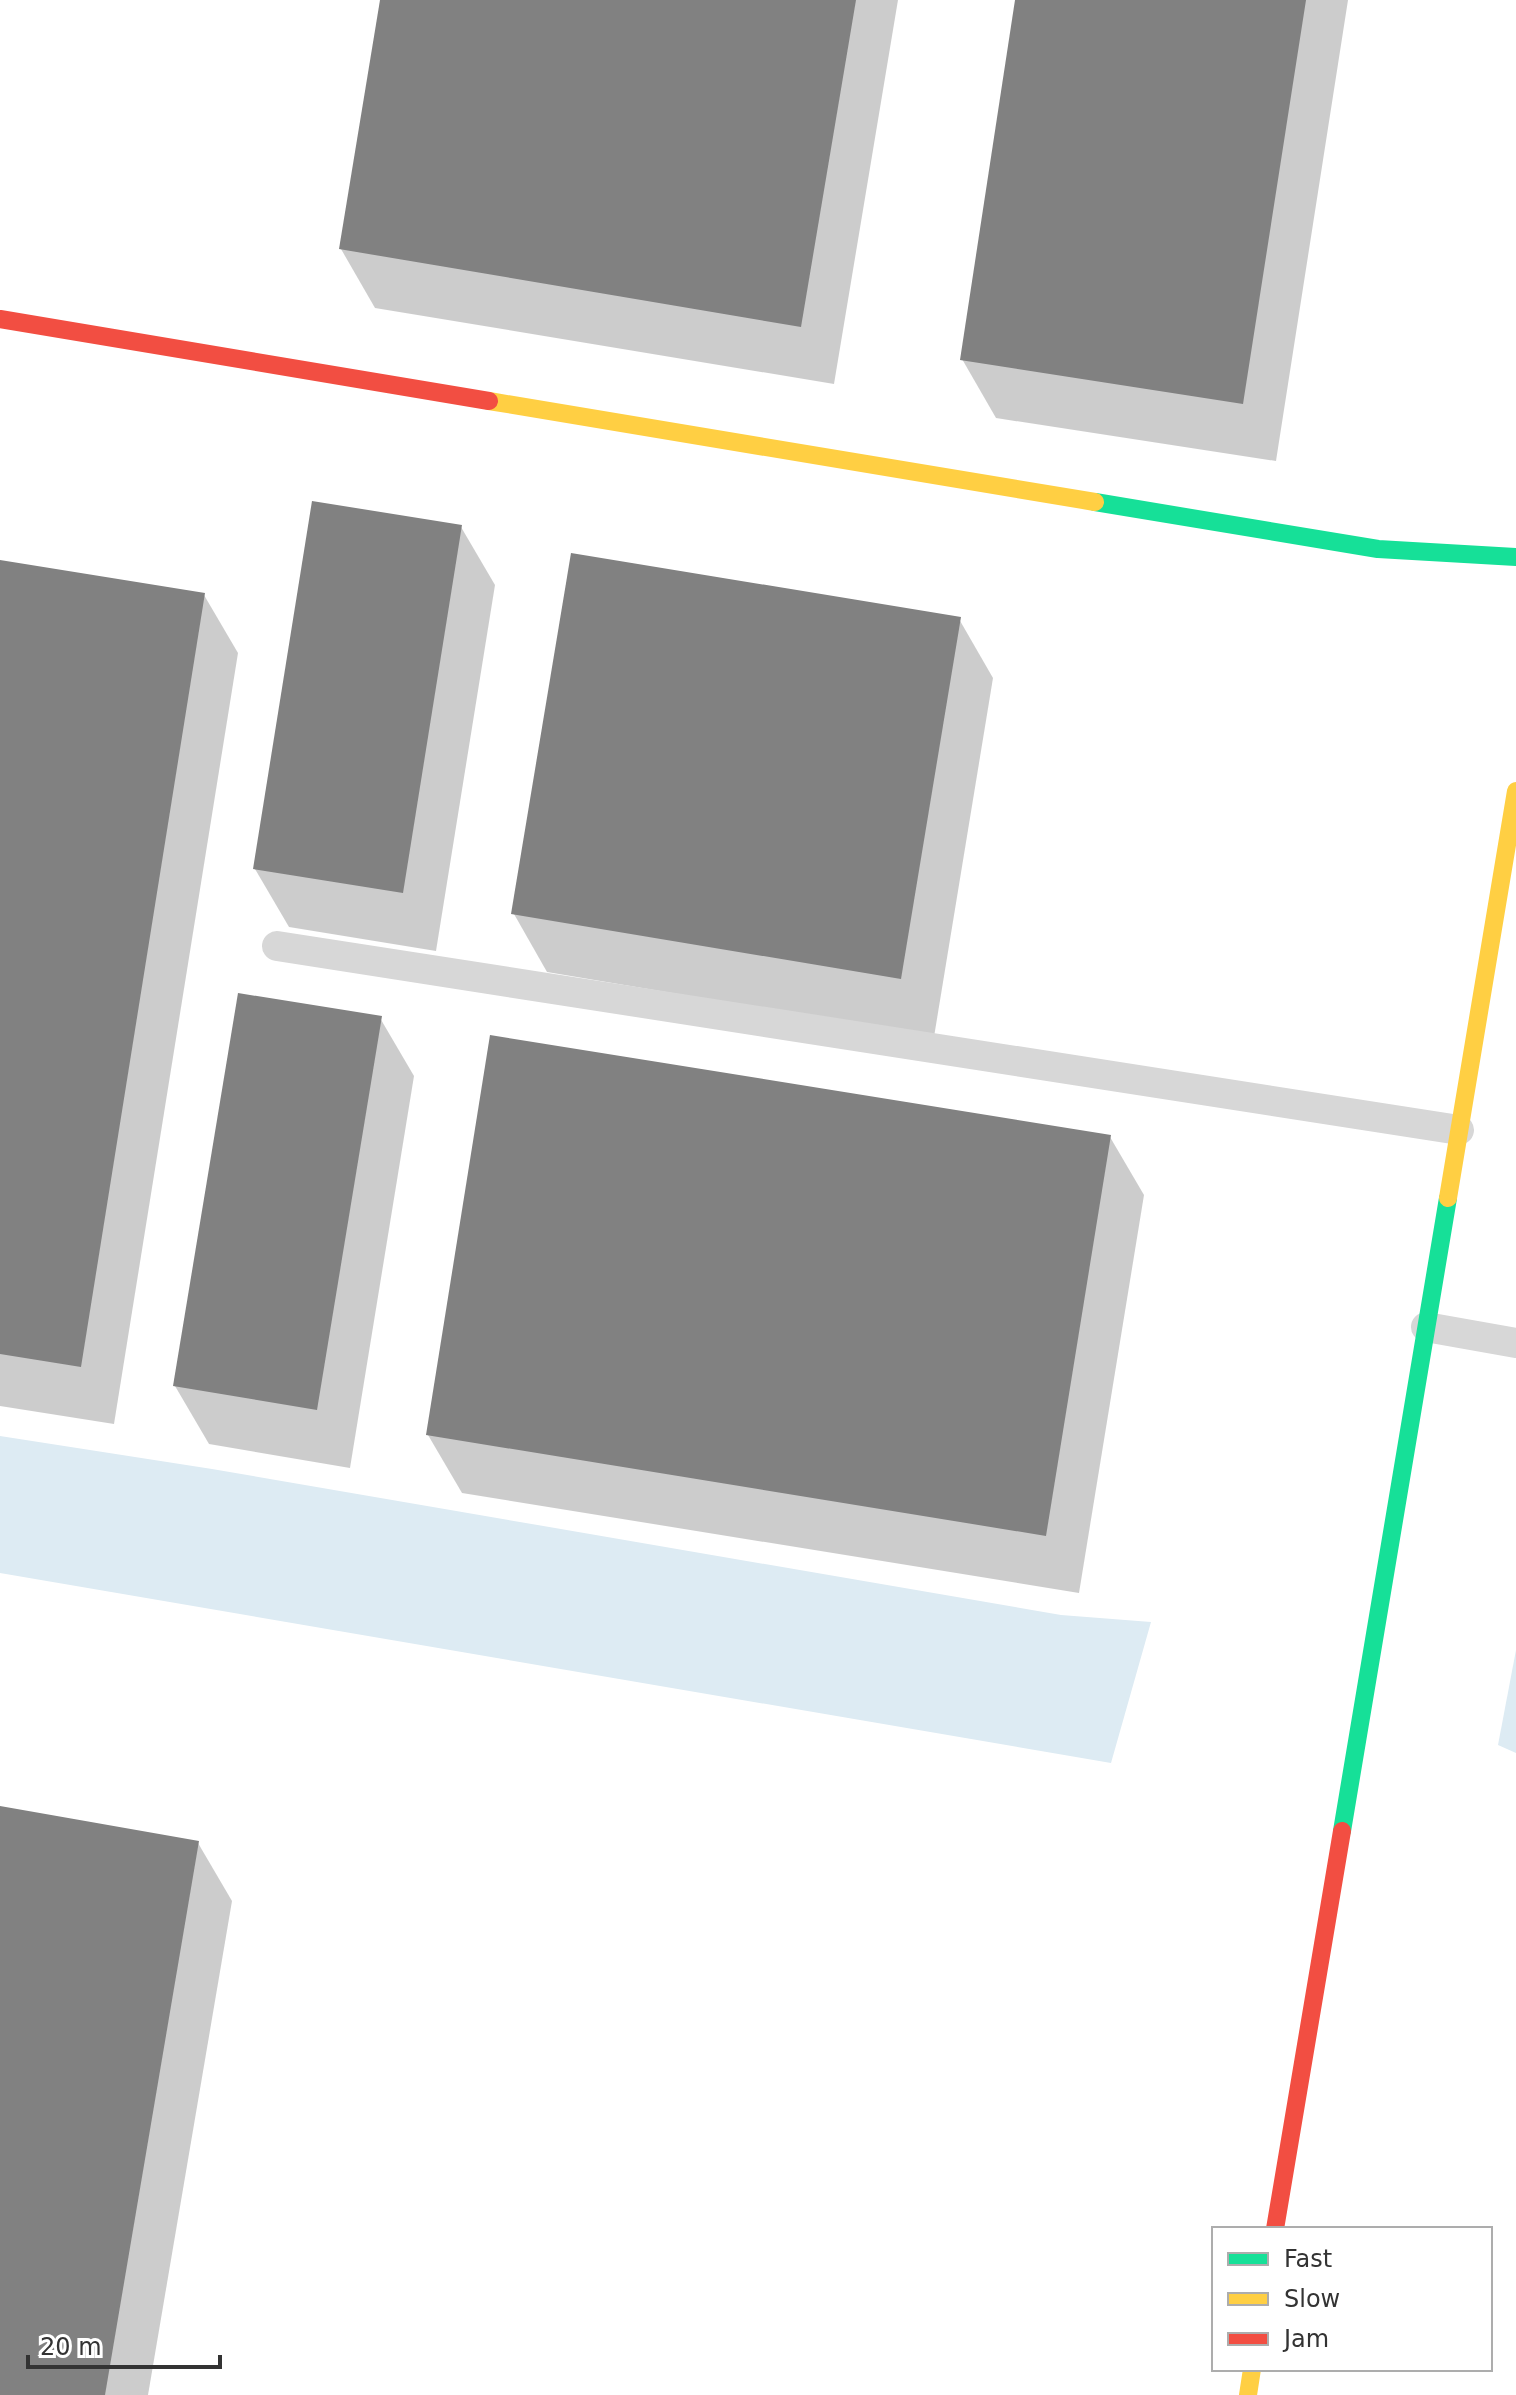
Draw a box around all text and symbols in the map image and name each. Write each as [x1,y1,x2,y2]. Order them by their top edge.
legend [1212,2227,1492,2371]
text: Fast [1284,2245,1332,2273]
text: Slow [1284,2285,1340,2313]
scale bar [28,2319,220,2369]
text: Jam [1282,2325,1329,2353]
text: 20 m [40,2333,102,2361]

